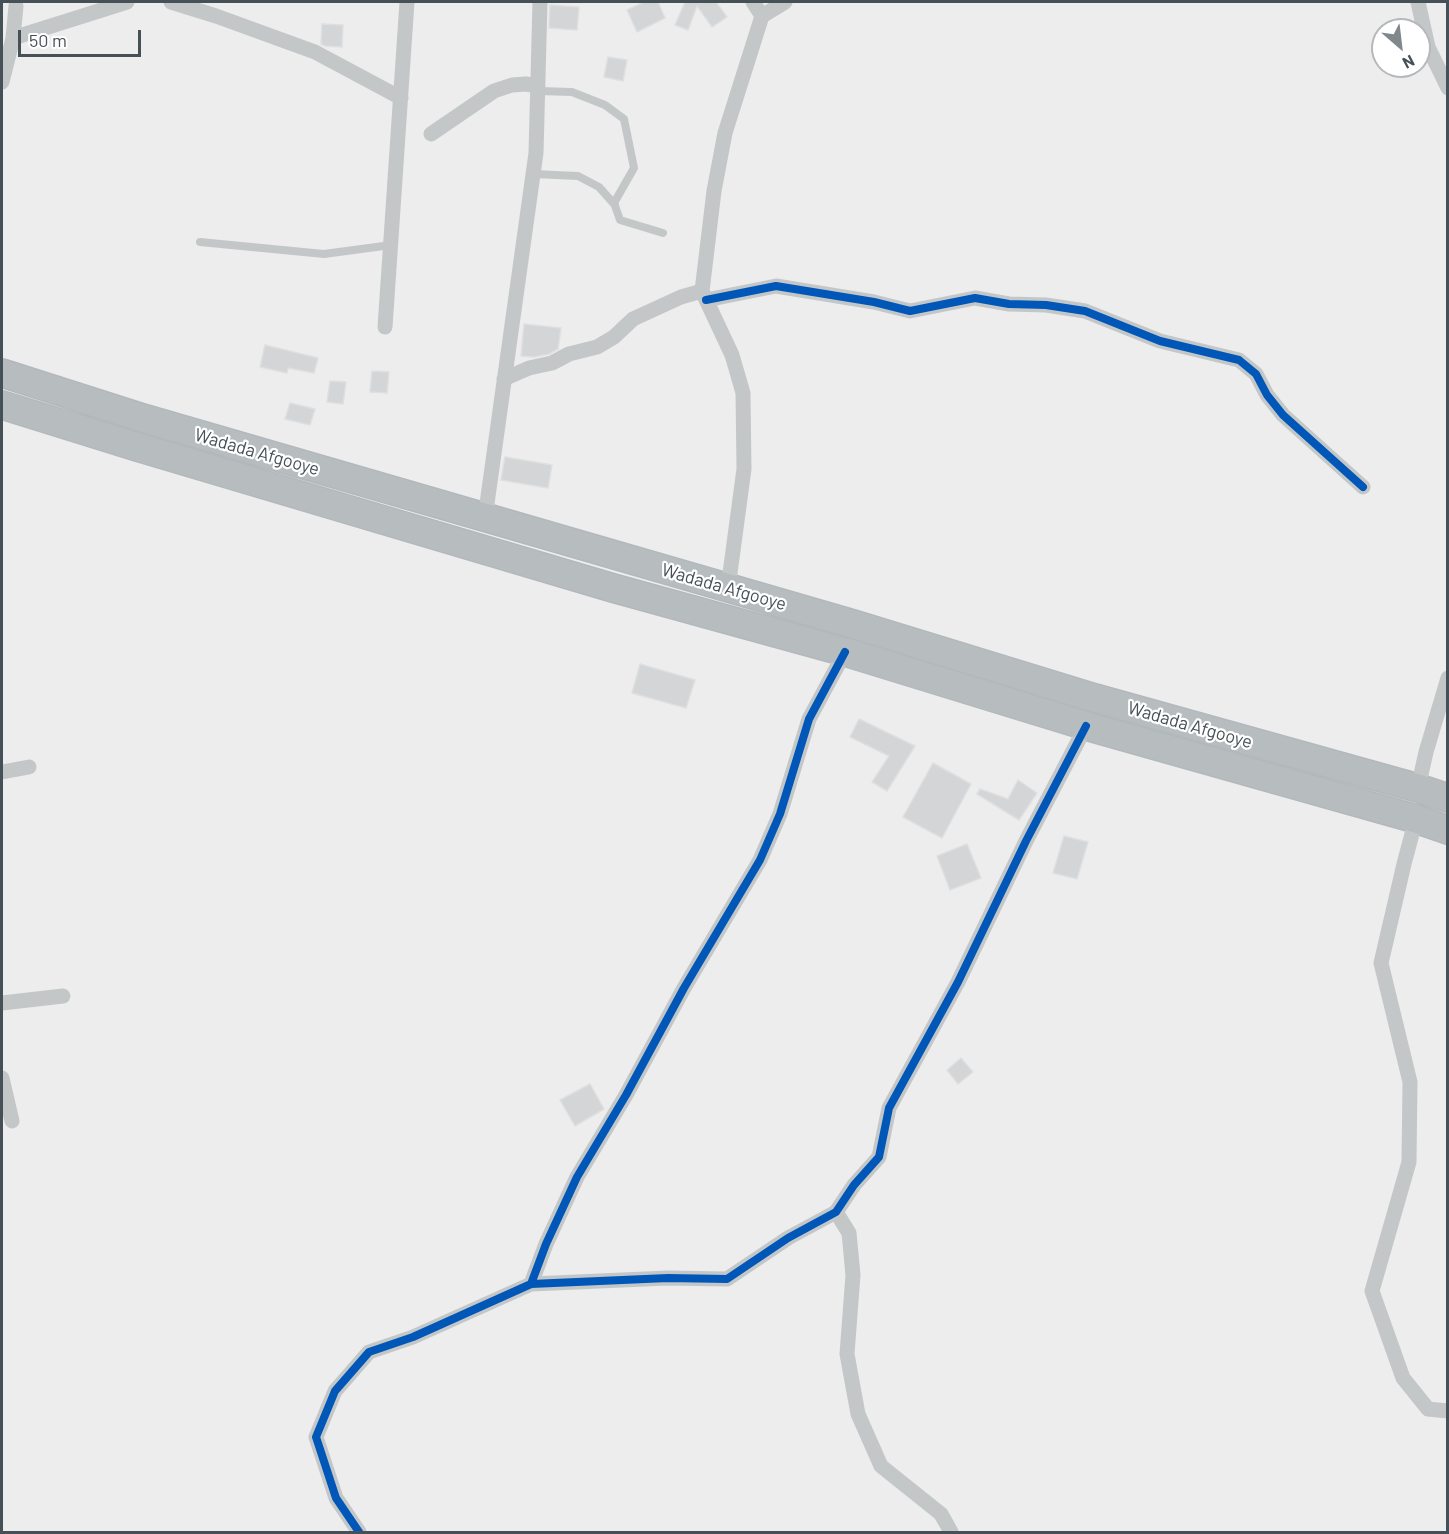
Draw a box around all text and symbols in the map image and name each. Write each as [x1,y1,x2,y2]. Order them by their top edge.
scale bar [21,18,144,56]
north arrow [1371,18,1431,78]
text: 50 m [29,29,67,51]
text: N [1400,52,1418,73]
street label: Wadada Afgooye [192,424,322,480]
street label: Wadada Afgooye [659,559,789,615]
street label: Wadada Afgooye [1125,697,1255,753]

